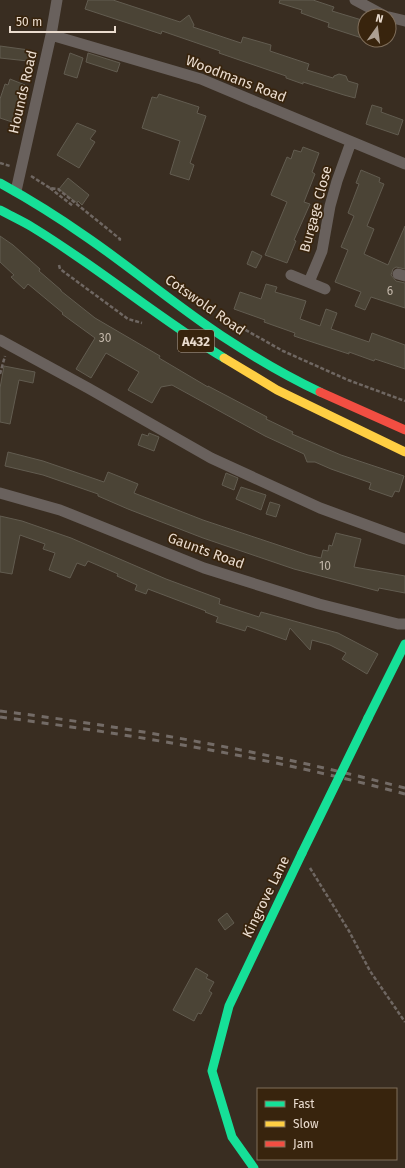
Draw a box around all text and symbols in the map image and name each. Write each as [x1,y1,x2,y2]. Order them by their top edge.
scale bar [10,8,115,34]
north arrow [357,8,397,48]
text: N [374,12,384,26]
text: 50 m [16,15,42,29]
street label: Hounds Road [5,49,41,135]
street label: Woodmans Road [183,52,289,106]
street label: Burgage Close [296,164,336,254]
street label: Cotswold Road [162,271,248,339]
house number: 6 [387,284,393,298]
road number: A432 [178,330,214,352]
house number: 30 [99,331,112,345]
street label: Gaunts Road [165,529,247,573]
house number: 10 [319,559,331,573]
street label: Kingrove Lane [239,853,293,941]
legend [257,1088,397,1160]
text: Fast [293,1097,315,1111]
text: Slow [293,1117,319,1131]
text: Jam [293,1137,313,1151]

